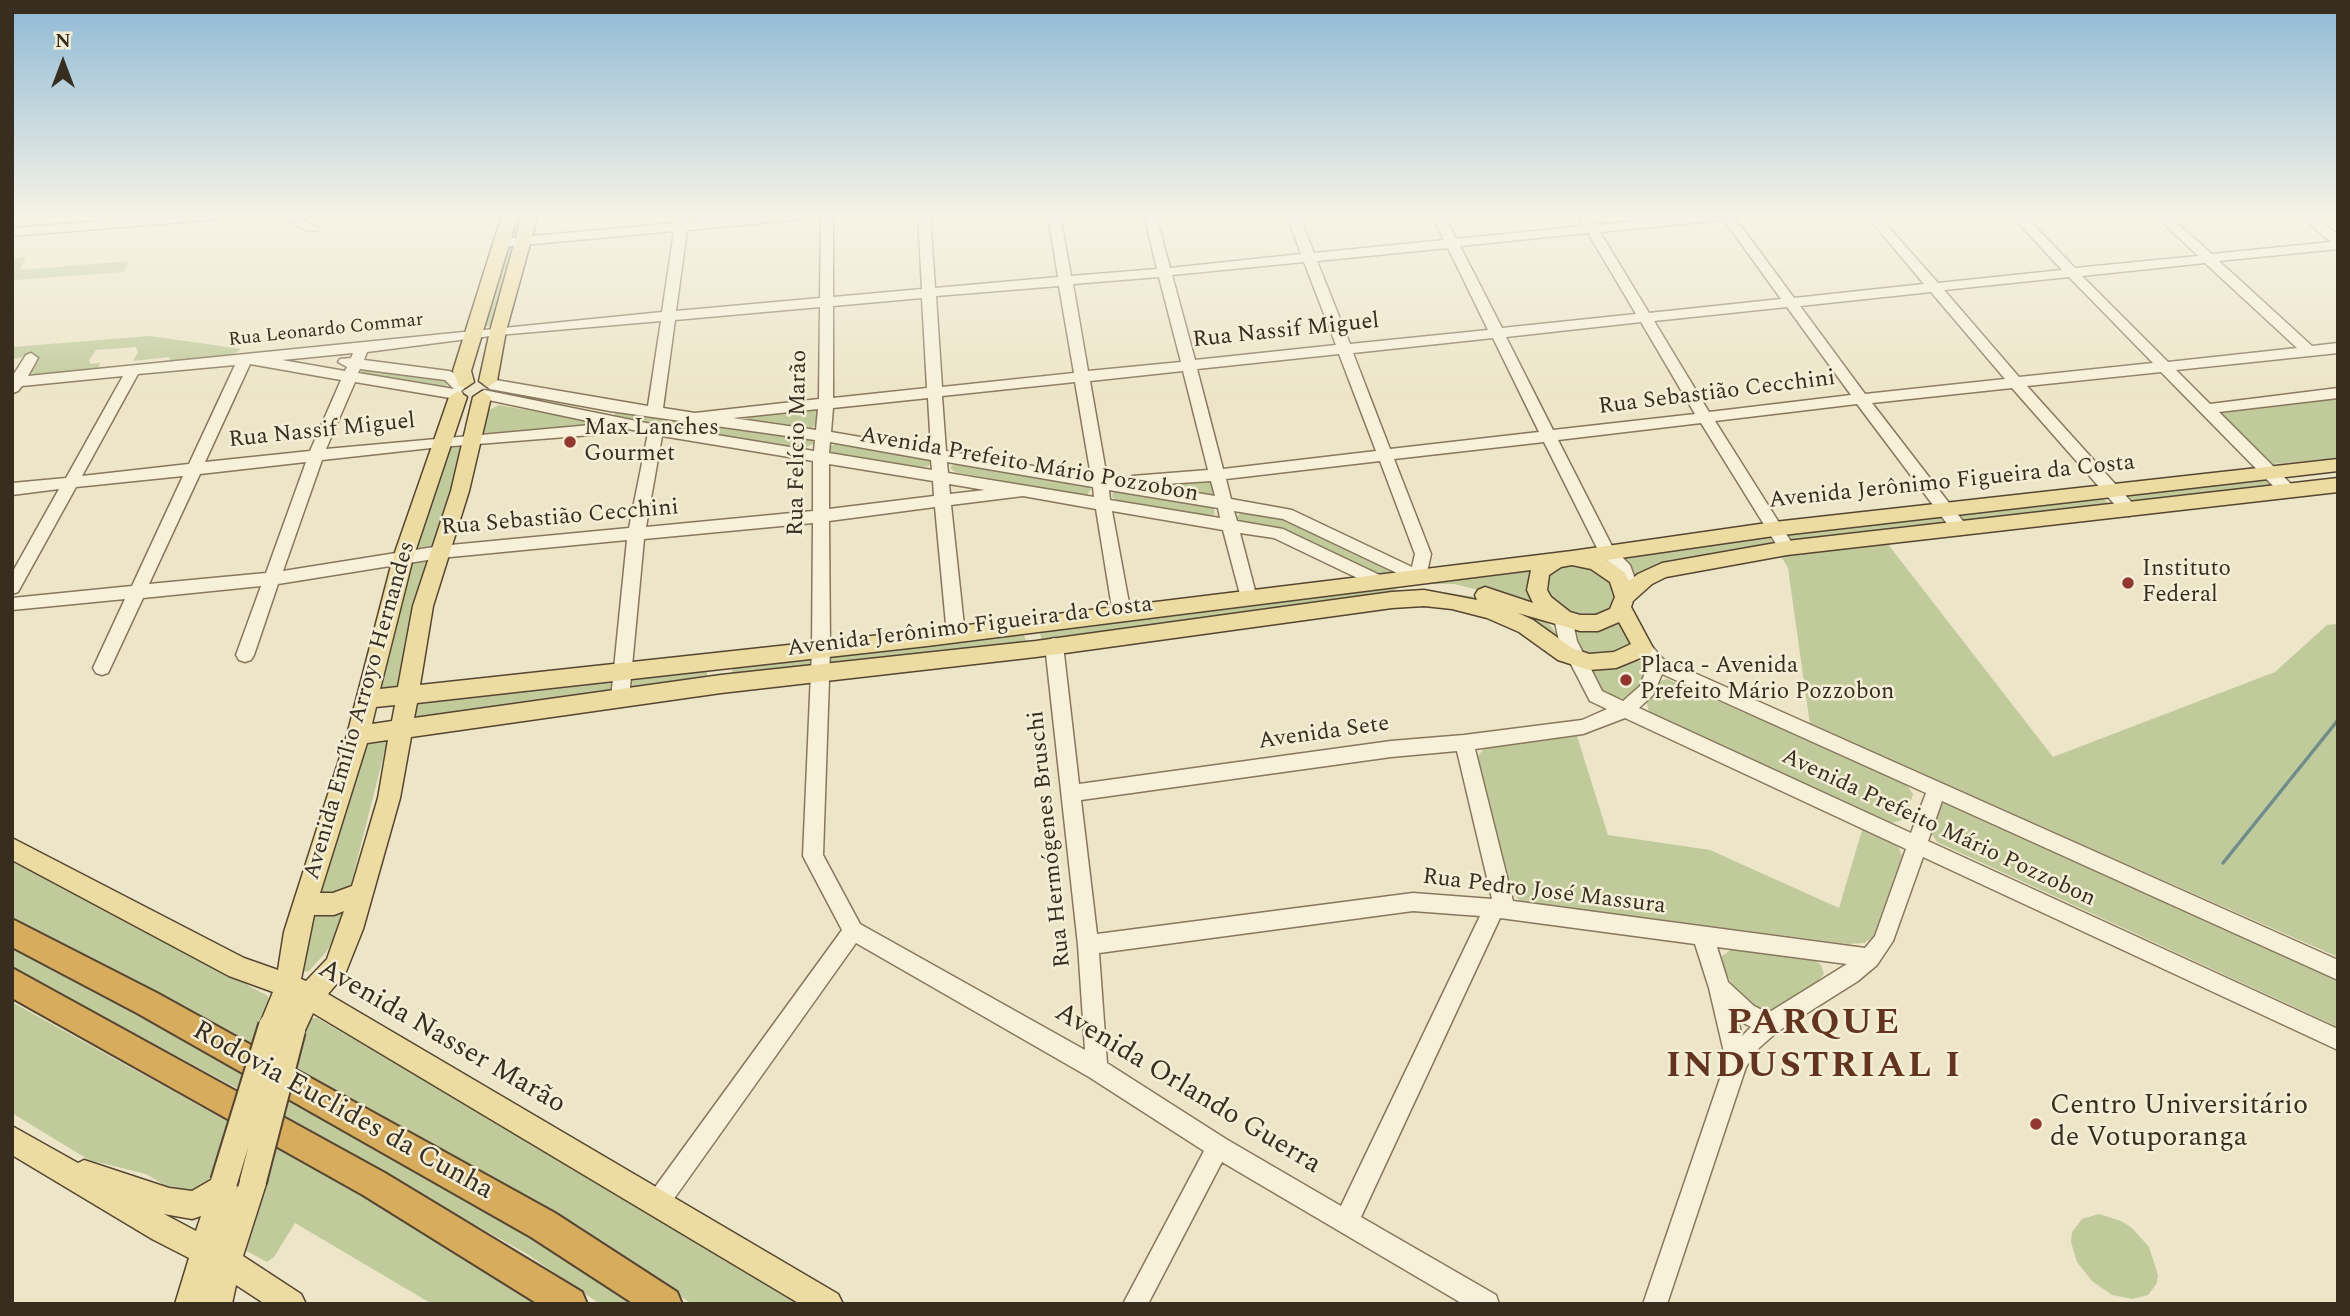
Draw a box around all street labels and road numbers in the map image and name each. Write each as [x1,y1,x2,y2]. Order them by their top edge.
street label: Rua Nassif Miguel [1191,308,1381,356]
street label: Rua Leonardo Commar [228,309,424,353]
street label: Rua Felício Marão [784,350,814,536]
street label: Rua Sebastião Cecchini [1597,366,1837,422]
street label: Rua Nassif Miguel [227,408,417,456]
street label: Avenida Prefeito Mário Pozzobon [858,423,1200,509]
street label: Avenida Jerônimo Figueira da Costa [1768,450,2136,516]
street label: Rua Sebastião Cecchini [440,495,680,543]
street label: Avenida Emílio Arroyo Hernandes [299,539,423,883]
street label: Avenida Jerônimo Figueira da Costa [786,592,1154,664]
street label: Rua Hermógenes Bruschi [1024,709,1078,969]
street label: Avenida Sete [1257,711,1391,757]
street label: Avenida Prefeito Mário Pozzobon [1777,744,2099,914]
street label: Rua Pedro José Massura [1421,864,1667,922]
street label: Avenida Nasser Marão [311,953,571,1123]
street label: Avenida Orlando Guerra [1048,997,1326,1183]
street label: Rodovia Euclides da Cunha [186,1015,498,1209]

